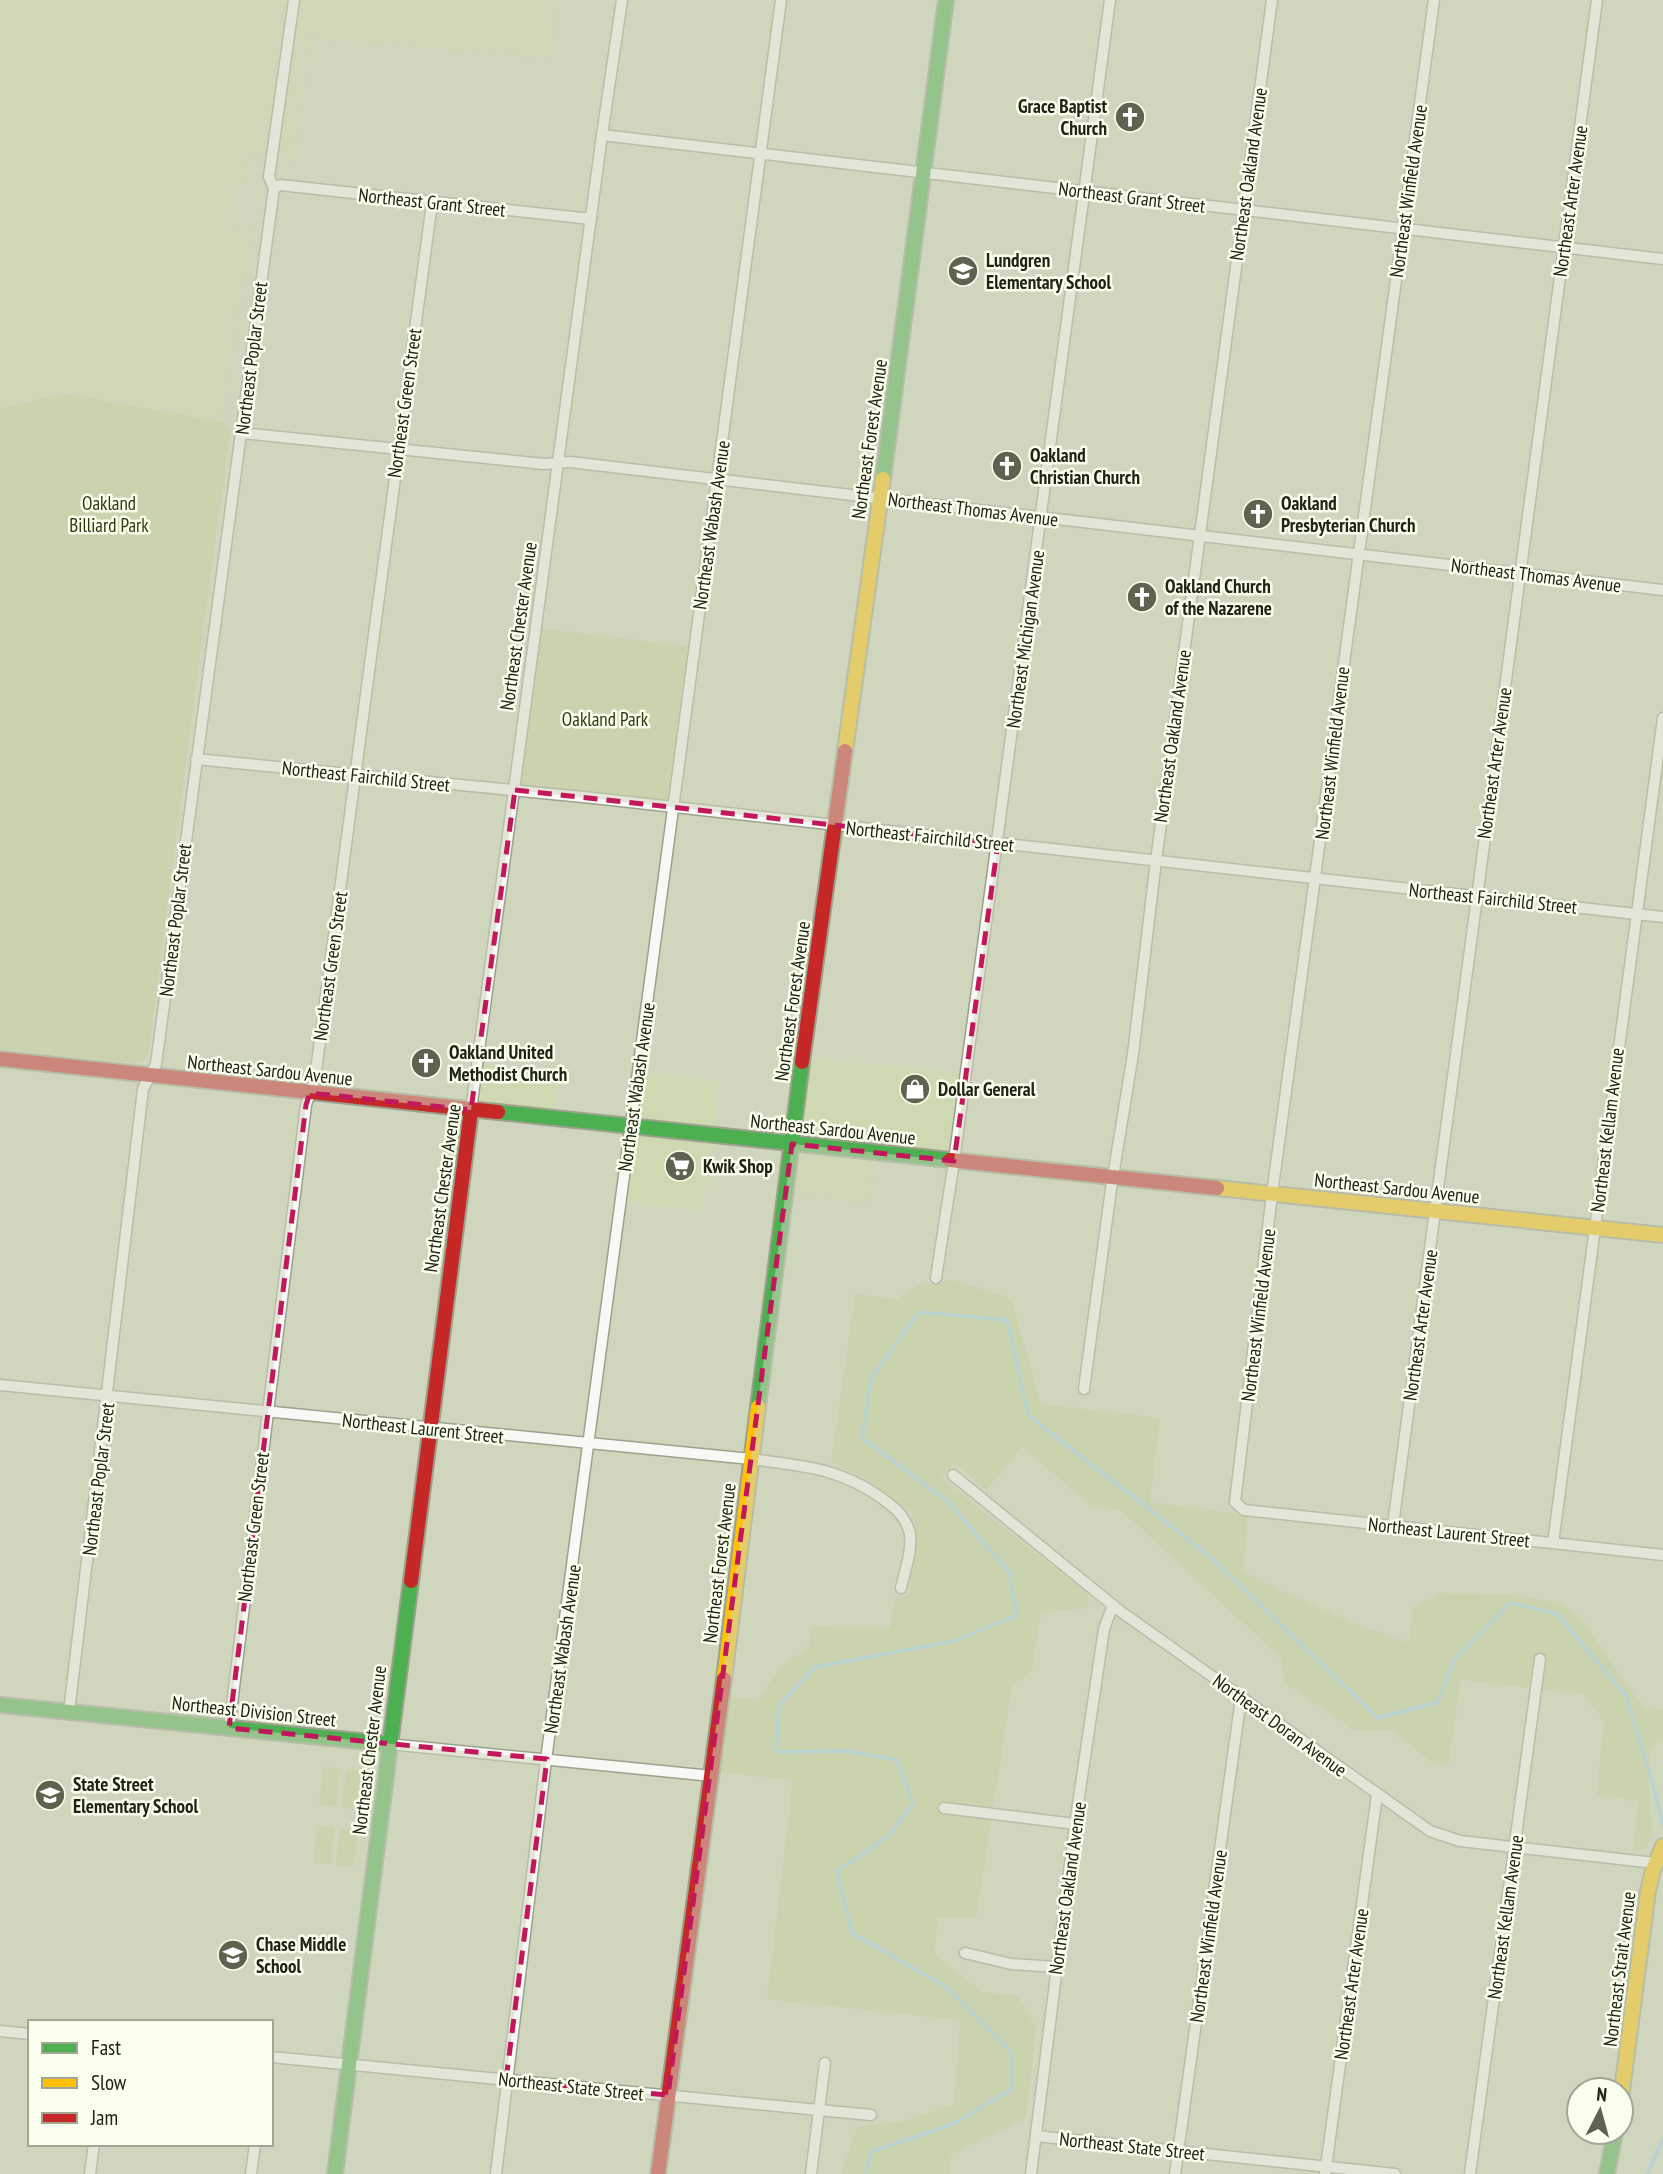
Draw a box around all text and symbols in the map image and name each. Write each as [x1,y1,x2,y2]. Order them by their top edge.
street label: Northeast Oakland Avenue [1224,86,1272,262]
place label: Grace Baptist Church [1018,94,1107,140]
church icon: Grace Baptist Church [1113,100,1147,134]
street label: Northeast Winfield Avenue [1384,103,1432,279]
street label: Northeast Arter Avenue [1547,124,1593,278]
street label: Northeast Grant Street [1057,176,1208,218]
street label: Northeast Grant Street [357,182,508,222]
place label: Lundgren Elementary School [986,248,1111,294]
school or university icon: Lundgren Elementary School [946,254,980,288]
street label: Northeast Poplar Street [230,279,272,436]
street label: Northeast Green Street [382,326,426,479]
street label: Northeast Forest Avenue [846,357,892,520]
street label: Northeast Wabash Avenue [687,439,735,611]
place label: Oakland Christian Church [1030,443,1140,489]
church icon: Oakland Christian Church [990,449,1024,483]
street label: Northeast Thomas Avenue [887,487,1060,531]
park label: Oakland Billiard Park [69,491,149,537]
place label: Oakland Presbyterian Church [1281,491,1416,537]
church icon: Oakland Presbyterian Church [1241,497,1275,531]
street label: Northeast Chester Avenue [494,540,542,712]
street label: Northeast Michigan Avenue [1001,548,1049,730]
street label: Northeast Thomas Avenue [1450,553,1623,597]
place label: Oakland Church of the Nazarene [1165,574,1272,620]
church icon: Oakland Church of the Nazarene [1125,580,1159,614]
street label: Northeast Oakland Avenue [1148,648,1196,824]
street label: Northeast Winfield Avenue [1309,665,1355,841]
street label: Northeast Arter Avenue [1471,686,1517,840]
park label: Oakland Park [562,707,649,731]
street label: Northeast Fairchild Street [281,755,452,797]
street label: Northeast Fairchild Street [845,815,1016,857]
street label: Northeast Poplar Street [154,841,196,998]
street label: Northeast Fairchild Street [1408,877,1579,919]
street label: Northeast Green Street [308,889,352,1042]
street label: Northeast Forest Avenue [769,919,815,1082]
street label: Northeast Wabash Avenue [612,1001,660,1173]
place label: Oakland United Methodist Church [449,1040,567,1086]
church icon: Oakland United Methodist Church [409,1046,443,1080]
street label: Northeast Kellam Avenue [1585,1046,1629,1214]
street label: Northeast Sardou Avenue [186,1049,354,1091]
shop icon: Dollar General [898,1072,932,1106]
place label: Dollar General [938,1077,1036,1101]
street label: Northeast Chester Avenue [418,1102,466,1274]
street label: Northeast Sardou Avenue [749,1108,917,1150]
supermarket icon: Kwik Shop [663,1149,697,1183]
place label: Kwik Shop [703,1154,773,1178]
street label: Northeast Sardou Avenue [1313,1167,1481,1209]
street label: Northeast Winfield Avenue [1235,1227,1281,1403]
street label: Northeast Arter Avenue [1397,1248,1443,1402]
street label: Northeast Poplar Street [77,1400,119,1557]
street label: Northeast Laurent Street [341,1408,506,1448]
street label: Northeast Green Street [232,1450,274,1603]
street label: Northeast Forest Avenue [697,1481,741,1644]
street label: Northeast Laurent Street [1367,1512,1532,1552]
street label: Northeast Wabash Avenue [538,1563,586,1735]
street label: Northeast Chester Avenue [347,1664,391,1836]
street label: Northeast Doran Avenue [1208,1668,1352,1782]
street label: Northeast Division Street [171,1690,338,1732]
place label: State Street Elementary School [73,1772,198,1818]
school or university icon: State Street Elementary School [33,1778,67,1812]
street label: Northeast Oakland Avenue [1043,1800,1091,1976]
street label: Northeast Kellam Avenue [1482,1833,1528,2001]
street label: Northeast Winfield Avenue [1184,1848,1232,2024]
street label: Northeast Strait Avenue [1598,1890,1640,2048]
street label: Northeast Arter Avenue [1328,1907,1374,2061]
place label: Chase Middle School [256,1932,346,1978]
school or university icon: Chase Middle School [216,1938,250,1972]
legend [28,2020,273,2146]
text: Fast [91,2034,121,2061]
street label: Northeast State Street [497,2066,646,2106]
text: Slow [91,2069,127,2096]
north arrow [1565,2076,1635,2146]
text: N [1595,2082,1608,2107]
text: Jam [90,2104,118,2131]
street label: Northeast State Street [1058,2126,1207,2166]

